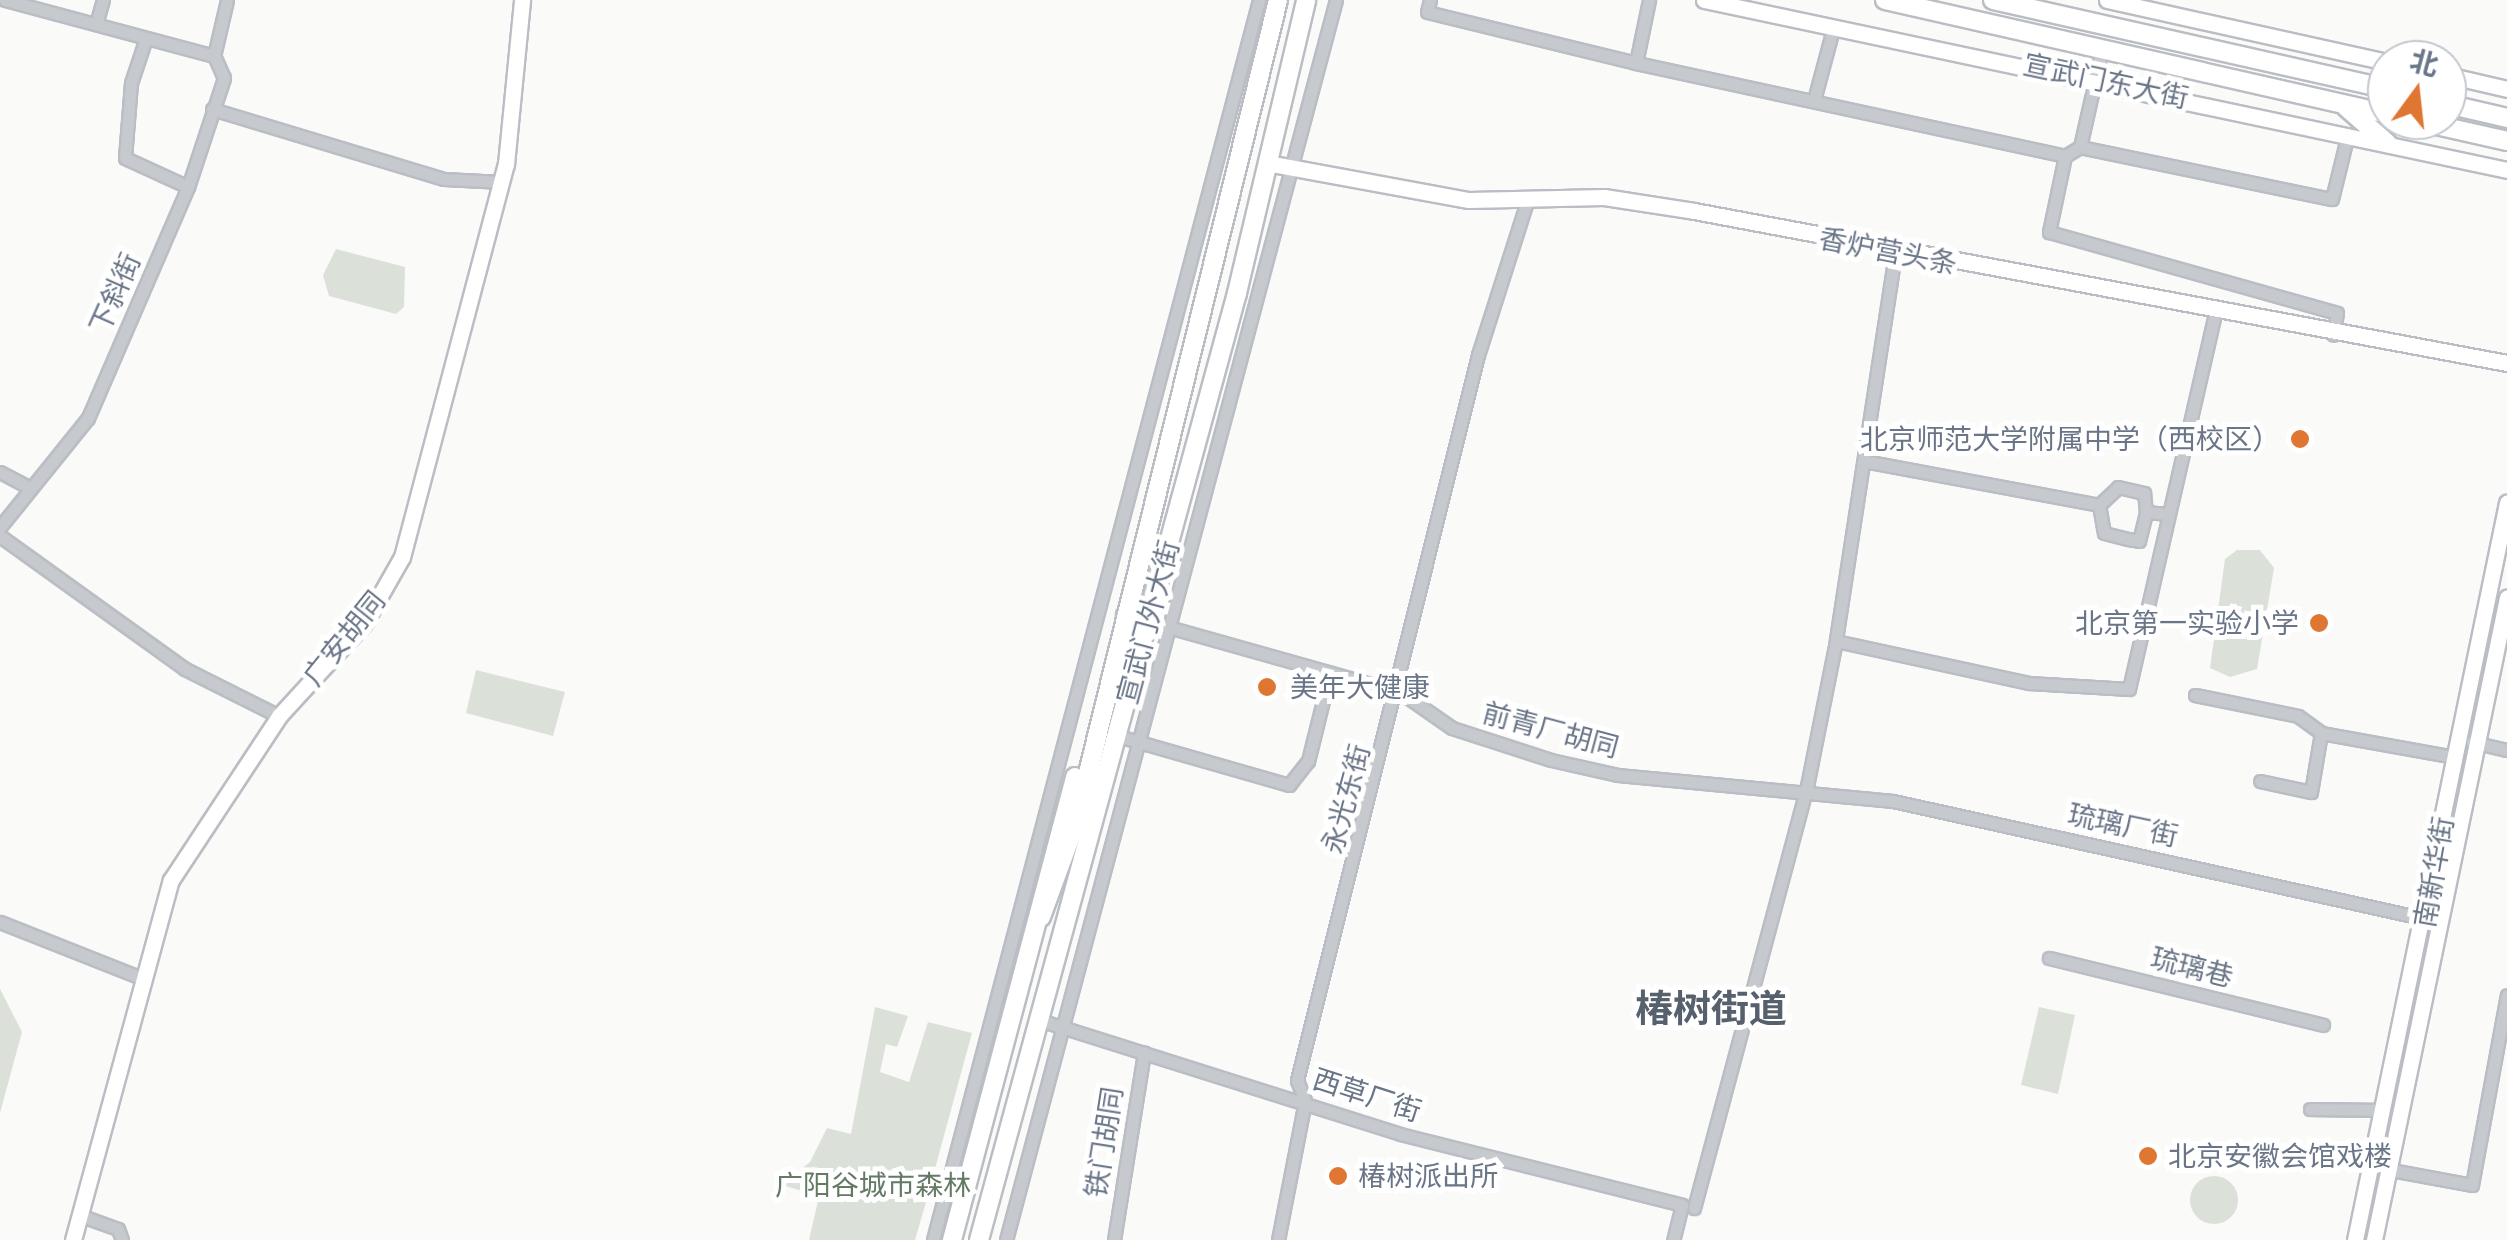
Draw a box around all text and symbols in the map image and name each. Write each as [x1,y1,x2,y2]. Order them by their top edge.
north arrow [2367,40,2467,140]
text: 北 [2406,41,2443,84]
street label: 宣武门东大街 [2020,47,2192,115]
street label: 香炉营头条 [1816,221,1960,281]
street label: 下斜街 [83,248,147,338]
place label: 北京师范大学附属中学（西校区） [1860,422,2280,456]
marker: 北京师范大学附属中学（西校区） [2289,428,2311,450]
street label: 宣武门外大街 [1110,537,1186,707]
street label: 广安胡同 [296,584,392,692]
place label: 北京第一实验小学 [2075,606,2299,640]
marker: 北京第一实验小学 [2308,612,2330,634]
place label: 美年大健康 [1290,670,1430,704]
marker: 美年大健康 [1254,674,1280,700]
street label: 前青厂胡同 [1479,696,1623,764]
street label: 永光东街 [1315,741,1377,857]
street label: 琉璃厂街 [2065,797,2181,853]
street label: 南新华街 [2408,814,2460,930]
street label: 琉璃巷 [2147,941,2237,993]
district label: 椿树街道 [1635,985,1787,1031]
street label: 西草厂街 [1309,1062,1425,1128]
street label: 铁门胡同 [1079,1084,1129,1200]
place label: 北京安徽会馆戏楼 [2168,1139,2392,1173]
marker: 北京安徽会馆戏楼 [2137,1145,2159,1167]
place label: 椿树派出所 [1358,1159,1498,1193]
marker: 椿树派出所 [1327,1165,1349,1187]
park label: 广阳谷城市森林 [775,1168,971,1202]

